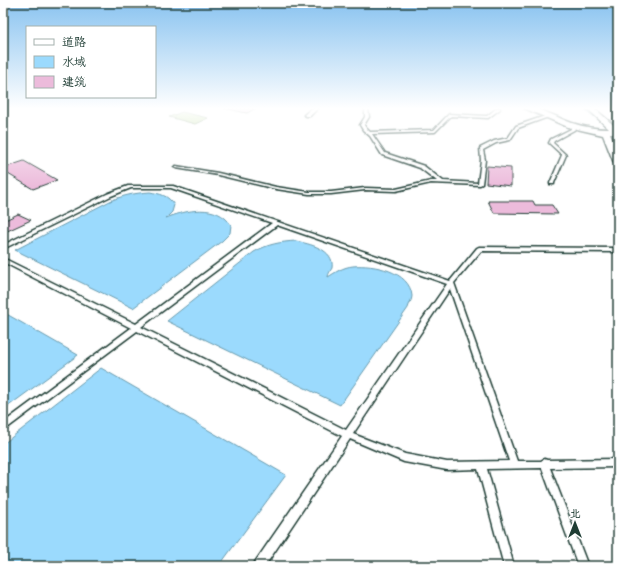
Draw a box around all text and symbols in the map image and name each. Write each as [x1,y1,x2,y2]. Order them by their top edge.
legend [26,26,156,98]
text: 道路 [62,34,86,51]
text: 水域 [62,54,86,71]
text: 建筑 [62,74,86,91]
north arrow [555,503,595,543]
text: 北 [570,506,581,521]

